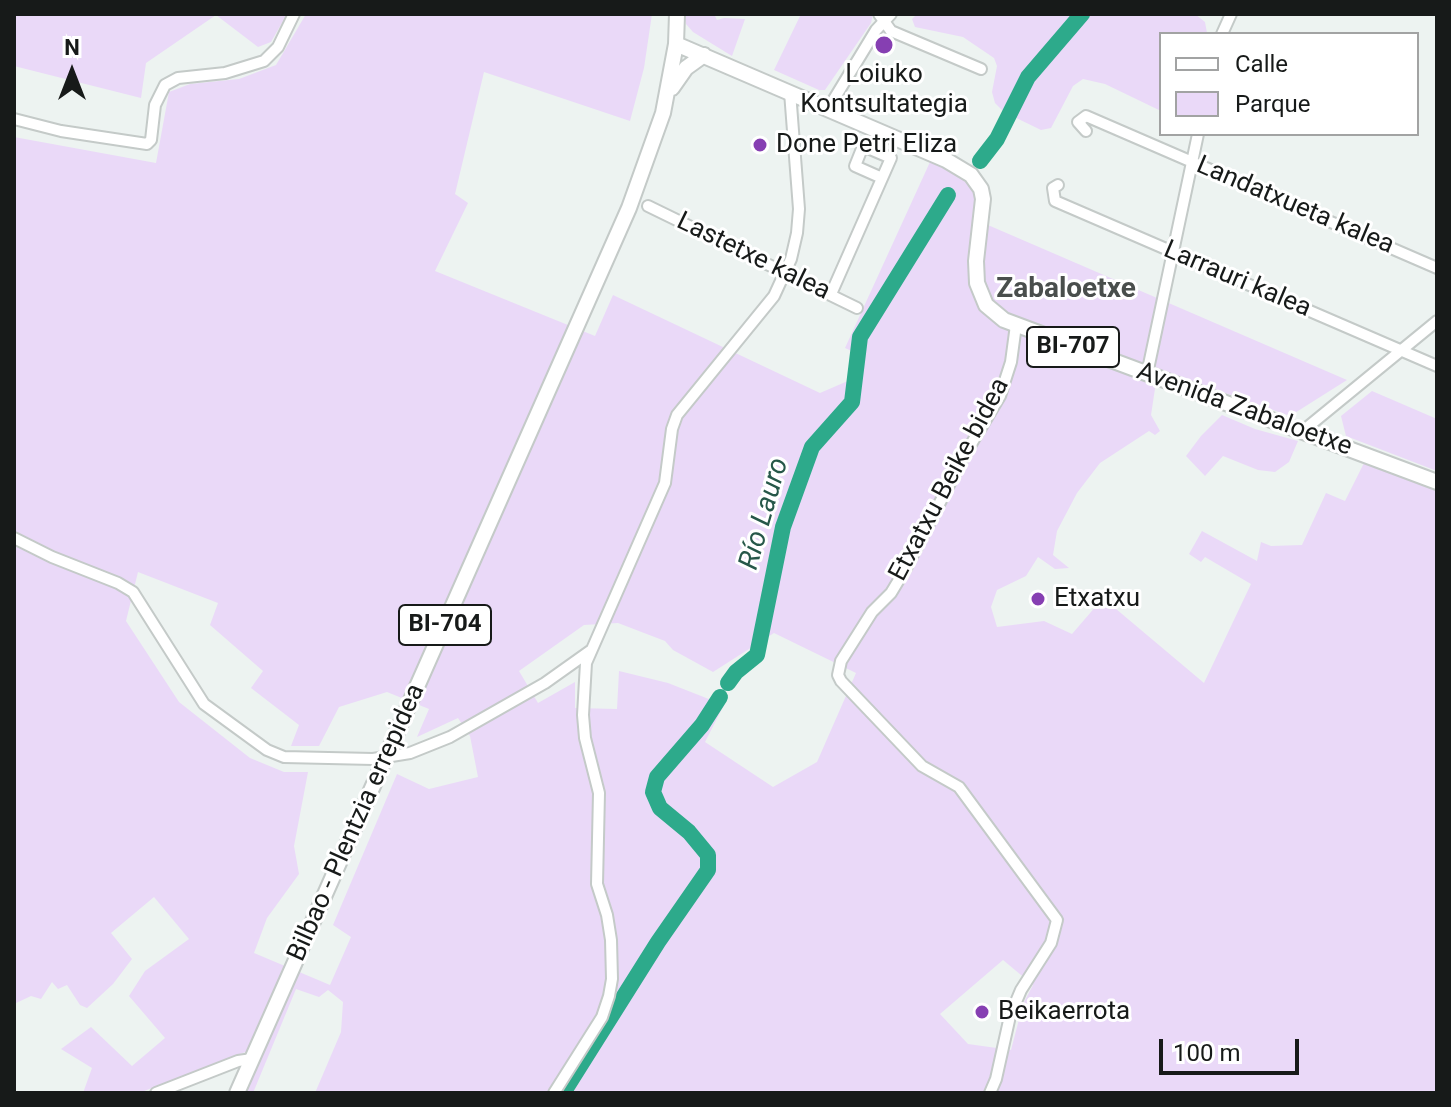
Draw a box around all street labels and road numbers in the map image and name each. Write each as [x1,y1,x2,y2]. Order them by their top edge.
street label: Landatxueta kalea [1192,150,1398,262]
street label: Lastetxe kalea [671,206,835,308]
street label: Larrauri kalea [1159,235,1315,325]
road number: BI-707 [1027,327,1119,367]
street label: Avenida Zabaloetxe [1132,357,1356,463]
street label: Etxatxu Beike bidea [883,373,1017,587]
road number: BI-704 [399,605,491,645]
street label: Bilbao - Plentzia errepidea [282,680,432,966]

